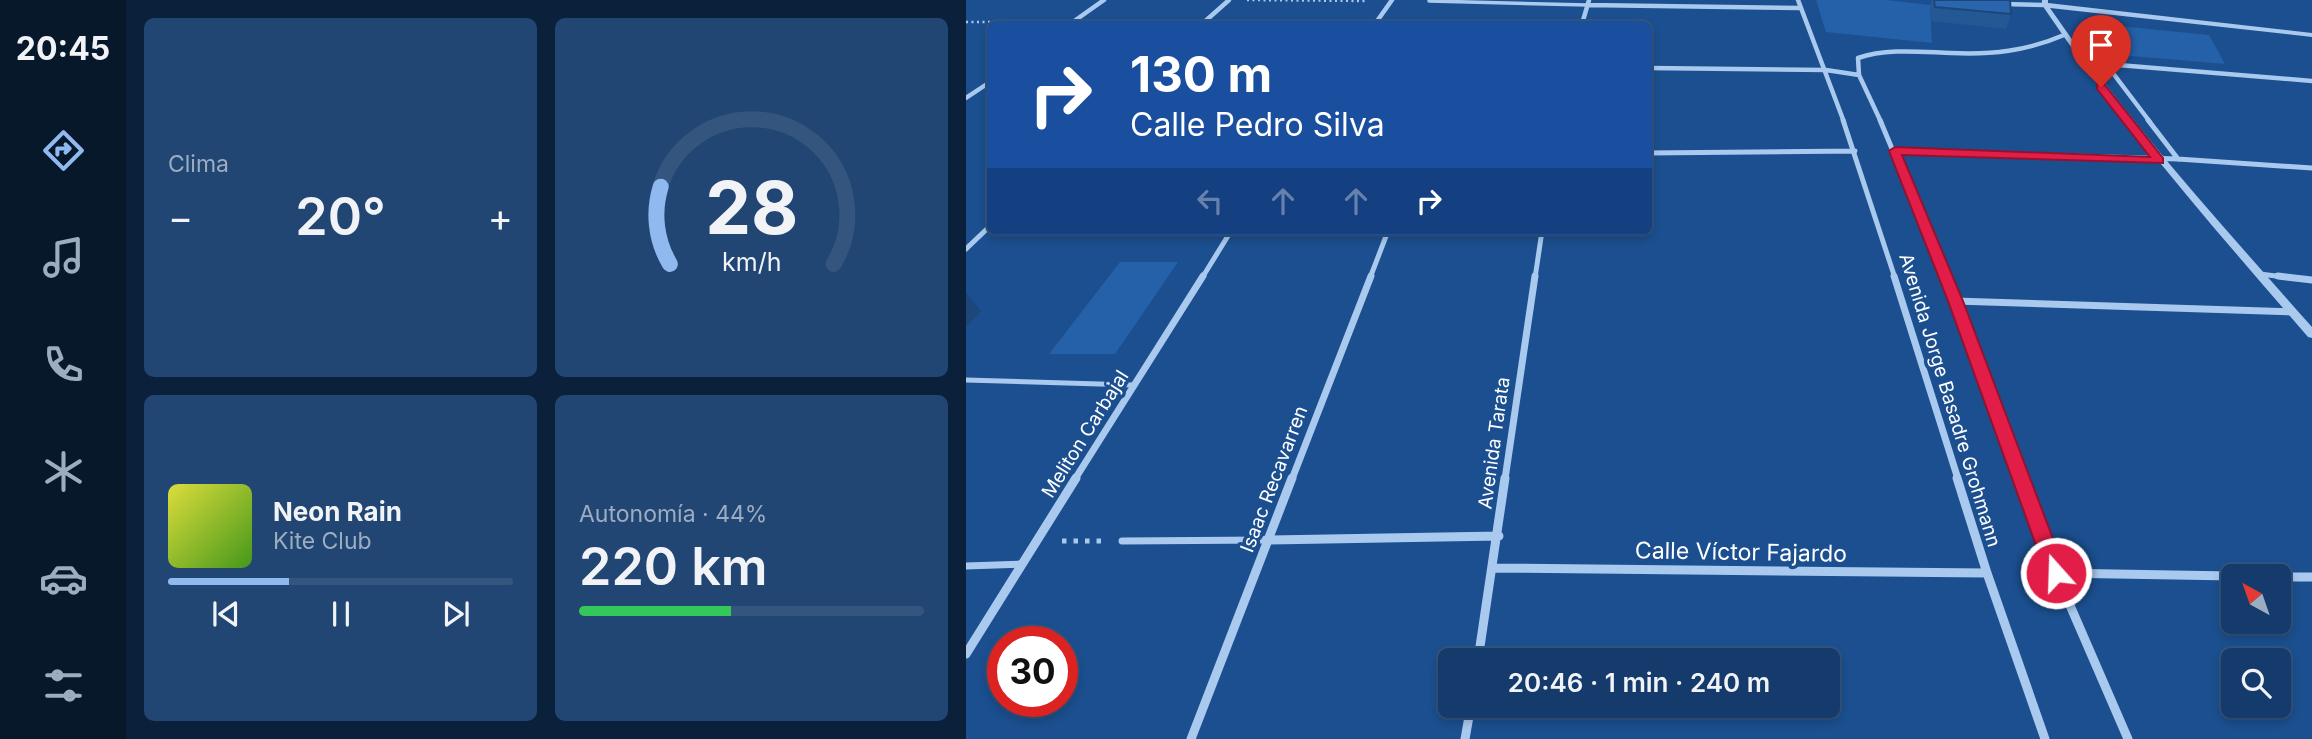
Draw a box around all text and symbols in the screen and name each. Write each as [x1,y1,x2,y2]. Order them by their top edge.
pin [2071,15,2131,87]
icon: arrive [2082,26,2120,64]
text: 20:45 [16,29,110,68]
text: 130 m [1130,45,1272,104]
icon: right [1015,49,1106,140]
text: Calle Pedro Silva [1130,105,1385,144]
icon: directions [39,126,88,175]
text: Clima [168,150,229,178]
text: 28 [705,163,798,252]
icon: left [1191,182,1229,220]
icon: ahead [1264,182,1302,220]
icon: ahead [1337,182,1375,220]
icon: right [1410,182,1448,220]
text: 20° [295,185,386,248]
text: − [168,194,193,240]
text: + [488,194,513,240]
icon: music [39,233,88,282]
text: km/h [722,246,781,276]
street label: Avenida Jorge Basadre Grohmann [1894,250,2006,550]
icon: phone [39,340,88,389]
street label: Meliton Carbajal [1037,366,1133,502]
street label: Avenida Tarata [1473,376,1515,510]
street label: Isaac Recavarren [1235,403,1313,555]
icon: climate [39,447,88,496]
text: Neon Rain [273,496,402,527]
text: Autonomía · 44% [579,500,767,528]
text: Kite Club [273,527,372,555]
text: 220 km [579,535,768,598]
street label: Calle Víctor Fajardo [1635,536,1847,568]
position arrow [2019,536,2093,610]
icon: car [39,554,88,603]
north arrow [2221,564,2291,634]
map controls [2221,564,2291,718]
icon: previous [207,595,245,633]
icon: pause [322,595,360,633]
icon: next [437,595,475,633]
speed limit sign: 30 [987,626,1078,717]
button: search [2221,648,2291,718]
icon: filters [39,661,88,710]
text: 20:46 · 1 min · 240 m [1508,667,1770,698]

